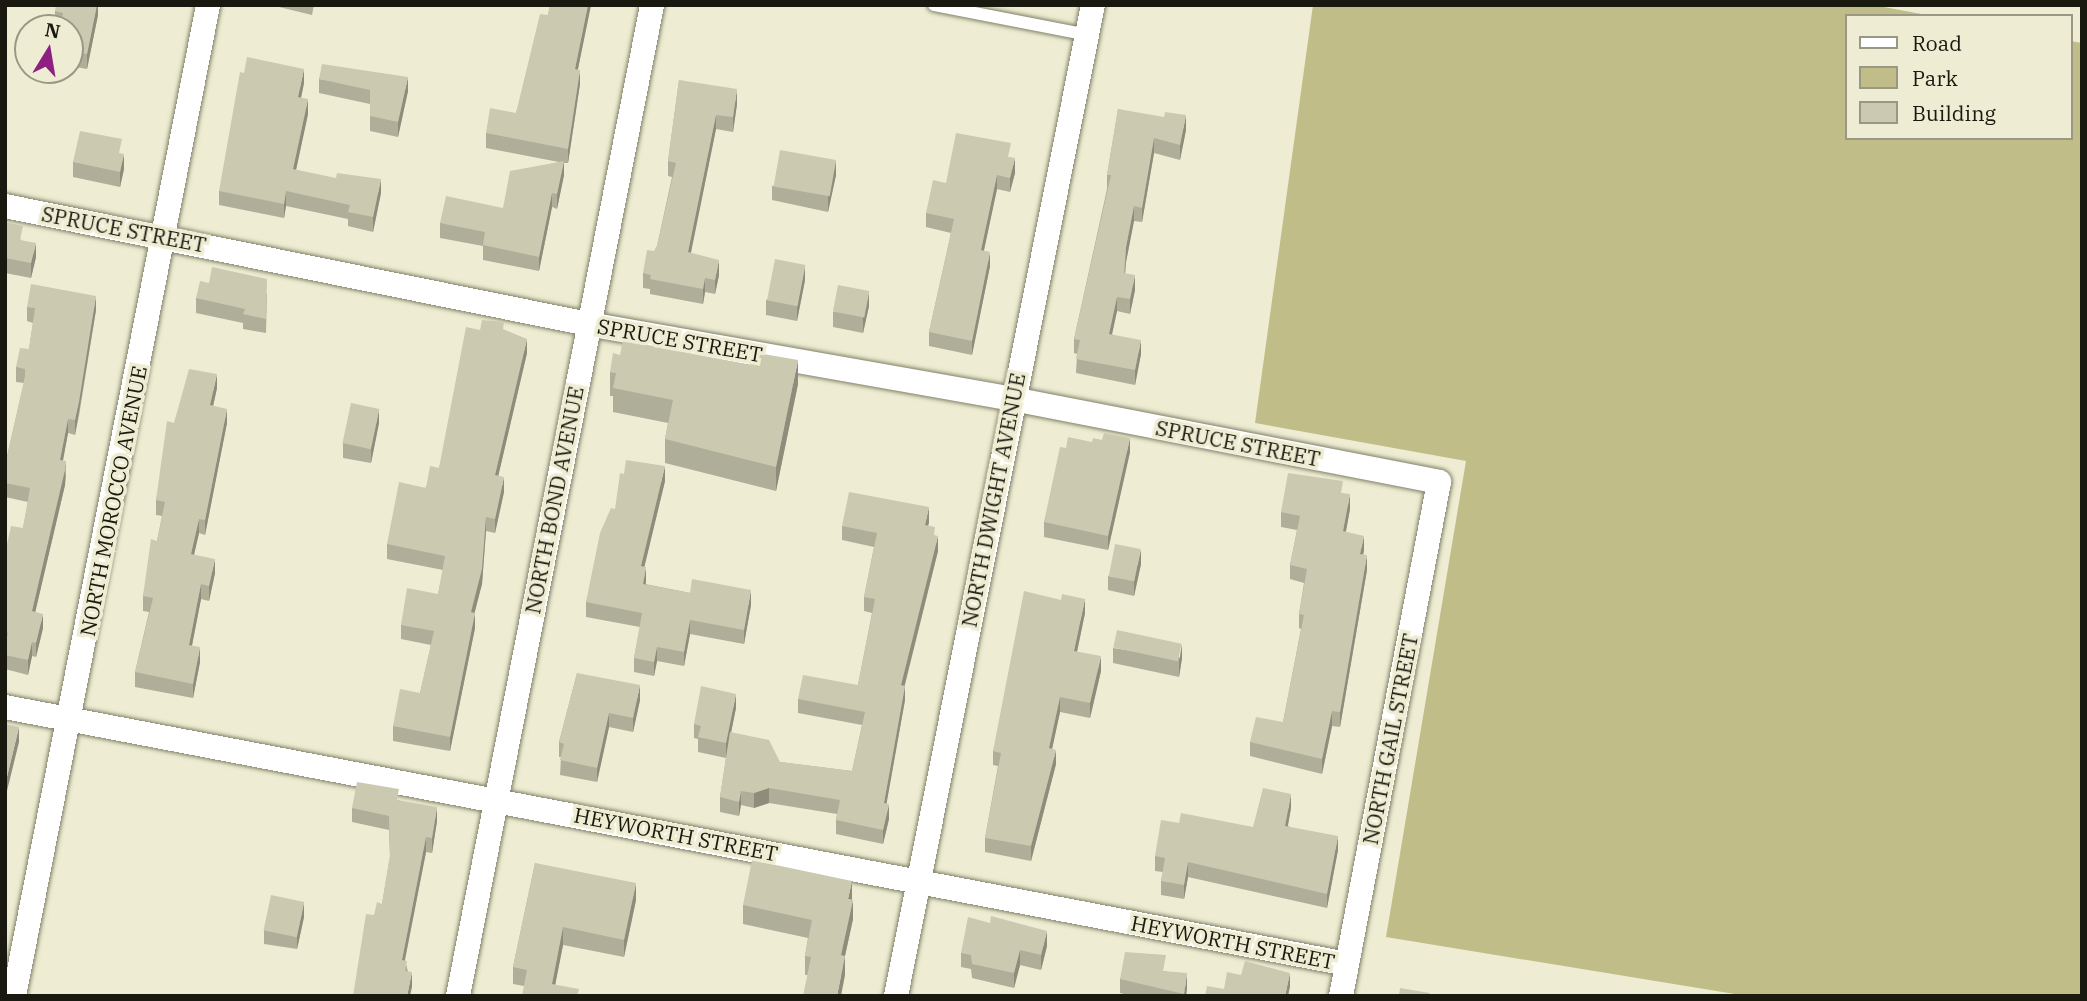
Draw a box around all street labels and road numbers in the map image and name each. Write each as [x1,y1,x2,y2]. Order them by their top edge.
street label: SPRUCE STREET [40,201,208,257]
street label: SPRUCE STREET [595,313,765,367]
street label: NORTH MOROCCO AVENUE [74,364,152,638]
street label: NORTH DWIGHT AVENUE [956,371,1030,629]
street label: NORTH BOND AVENUE [520,384,588,616]
street label: SPRUCE STREET [1154,415,1322,471]
street label: NORTH GAIL STREET [1357,631,1423,847]
street label: HEYWORTH STREET [572,802,780,866]
street label: HEYWORTH STREET [1129,910,1337,974]

